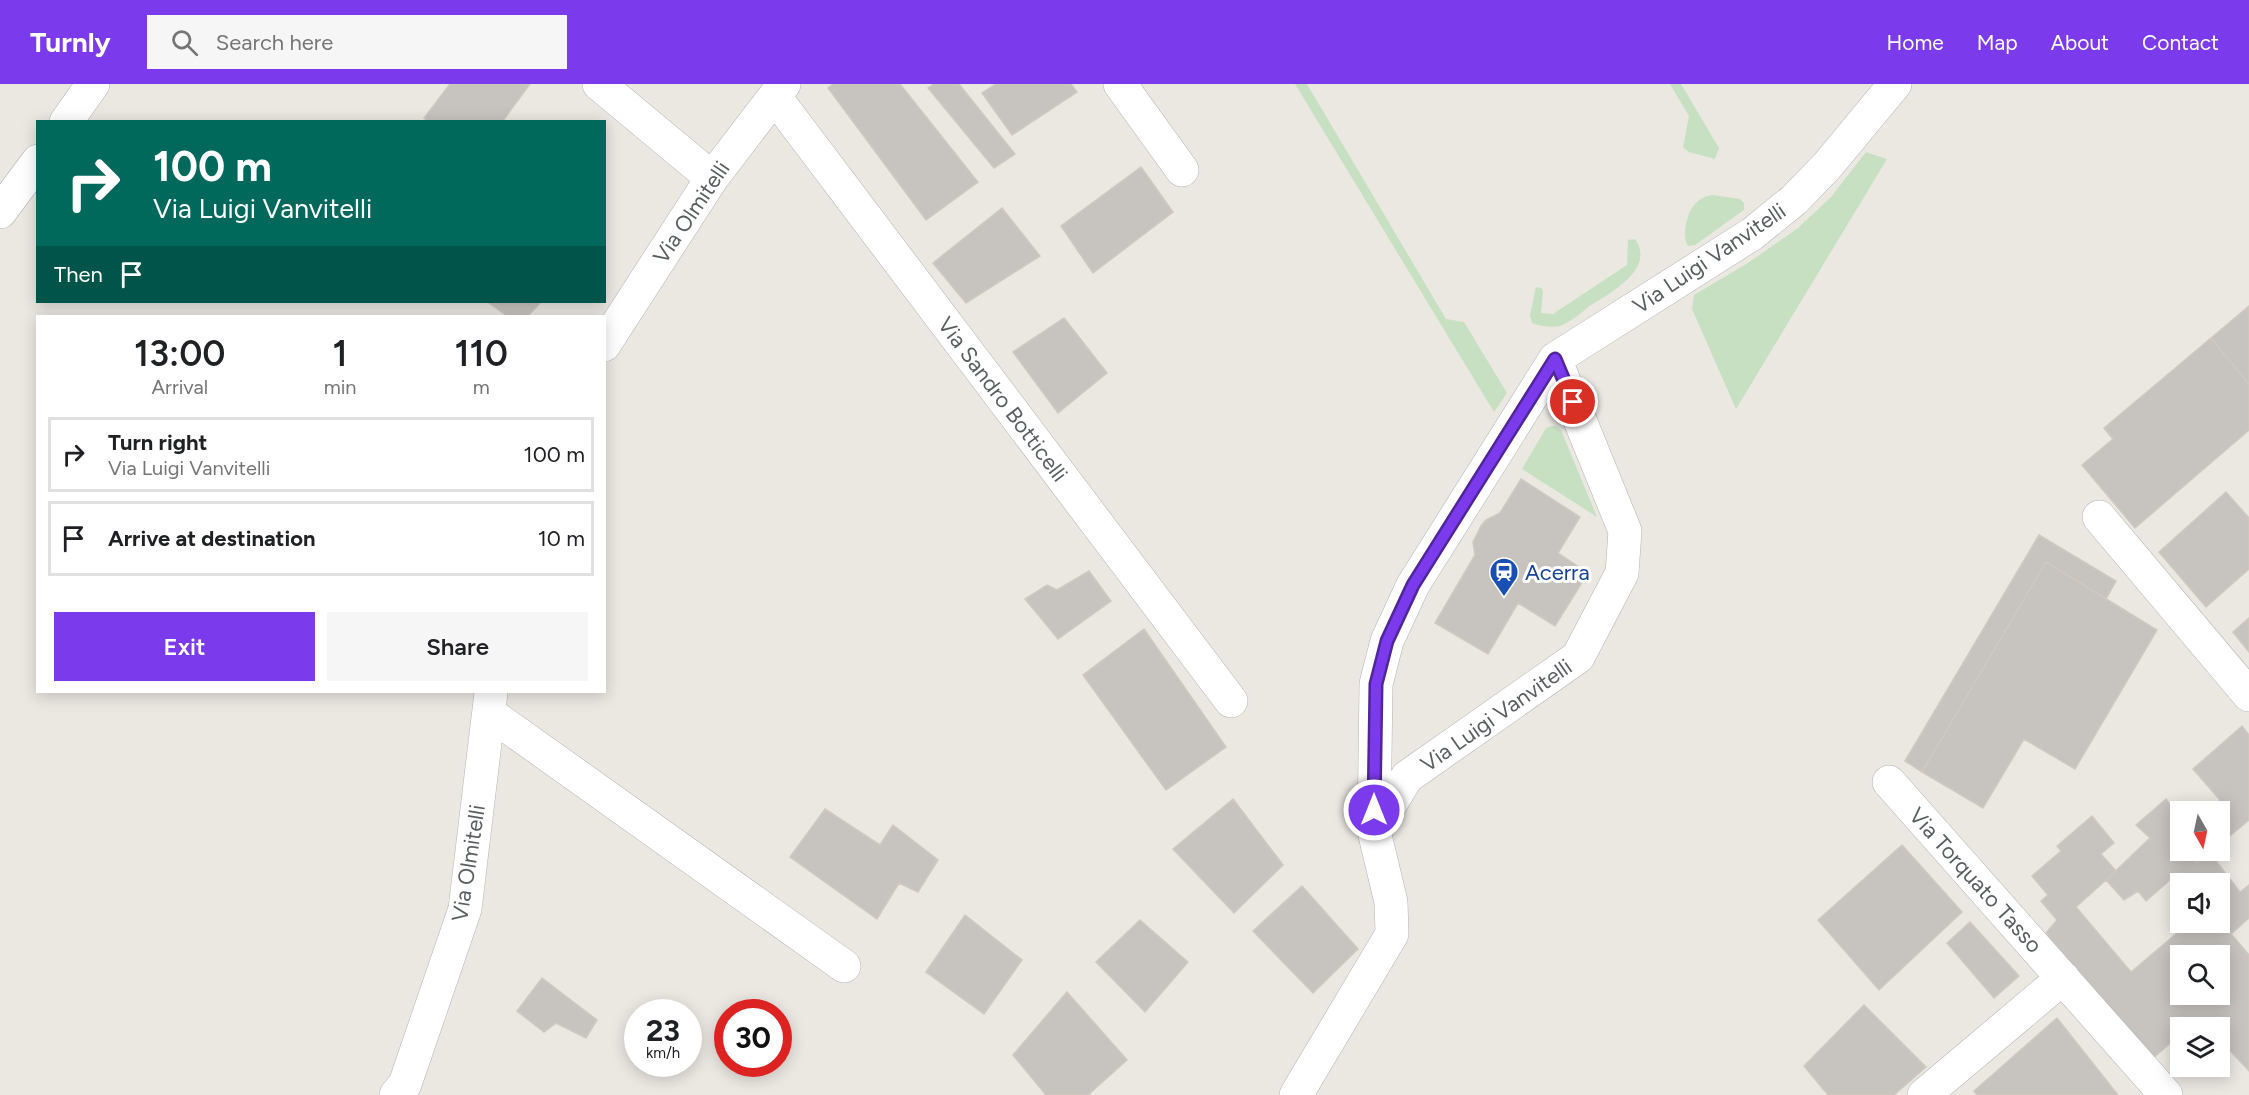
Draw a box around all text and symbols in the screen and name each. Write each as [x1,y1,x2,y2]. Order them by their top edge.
search box [147,15,567,69]
text: Turnly [30,25,111,59]
icon: search [168,26,201,59]
text: Search here [216,29,333,56]
text: Home [1887,30,1944,55]
text: Map [1977,30,2018,55]
text: About [2051,30,2109,55]
text: Contact [2142,30,2219,55]
text: 100 m [153,141,272,192]
icon: right [54,144,132,222]
street label: Via Olmitelli [647,156,736,269]
text: Via Luigi Vanvitelli [153,192,372,225]
street label: Via Luigi Vanvitelli [1628,197,1791,320]
icon: arrive [115,258,148,291]
text: Then [54,261,103,288]
street label: Via Sandro Botticelli [932,312,1073,487]
text: 13:00 [134,332,226,375]
text: 1 [333,332,348,375]
text: 110 [455,332,508,375]
text: Arrival [152,375,208,399]
text: min [324,375,356,399]
text: m [473,375,490,399]
pin [1547,376,1598,427]
icon: arrive [1556,385,1589,418]
text: Turn right [108,429,207,456]
icon: right [57,438,90,471]
text: 100 m [524,441,585,468]
text: Via Luigi Vanvitelli [108,456,270,480]
icon: arrive [57,522,90,555]
text: Arrive at destination [108,525,316,552]
text: 10 m [538,525,585,552]
station icon: Acerra [1488,556,1520,598]
place label: Acerra [1525,559,1590,586]
button: Exit [54,612,315,681]
button: Share [327,612,588,681]
street label: Via Luigi Vanvitelli [1415,653,1577,778]
position arrow [1342,778,1406,842]
north arrow [2170,801,2230,861]
map controls [2170,801,2230,1077]
street label: Via Torquato Tasso [1903,802,2048,958]
street label: Via Olmitelli [446,803,491,923]
button: sound [2170,873,2230,933]
button: search [2170,945,2230,1005]
speed limit sign: 30 [714,999,792,1077]
text: 23 [646,1012,680,1049]
button: layers [2170,1017,2230,1077]
text: km/h [646,1044,680,1062]

